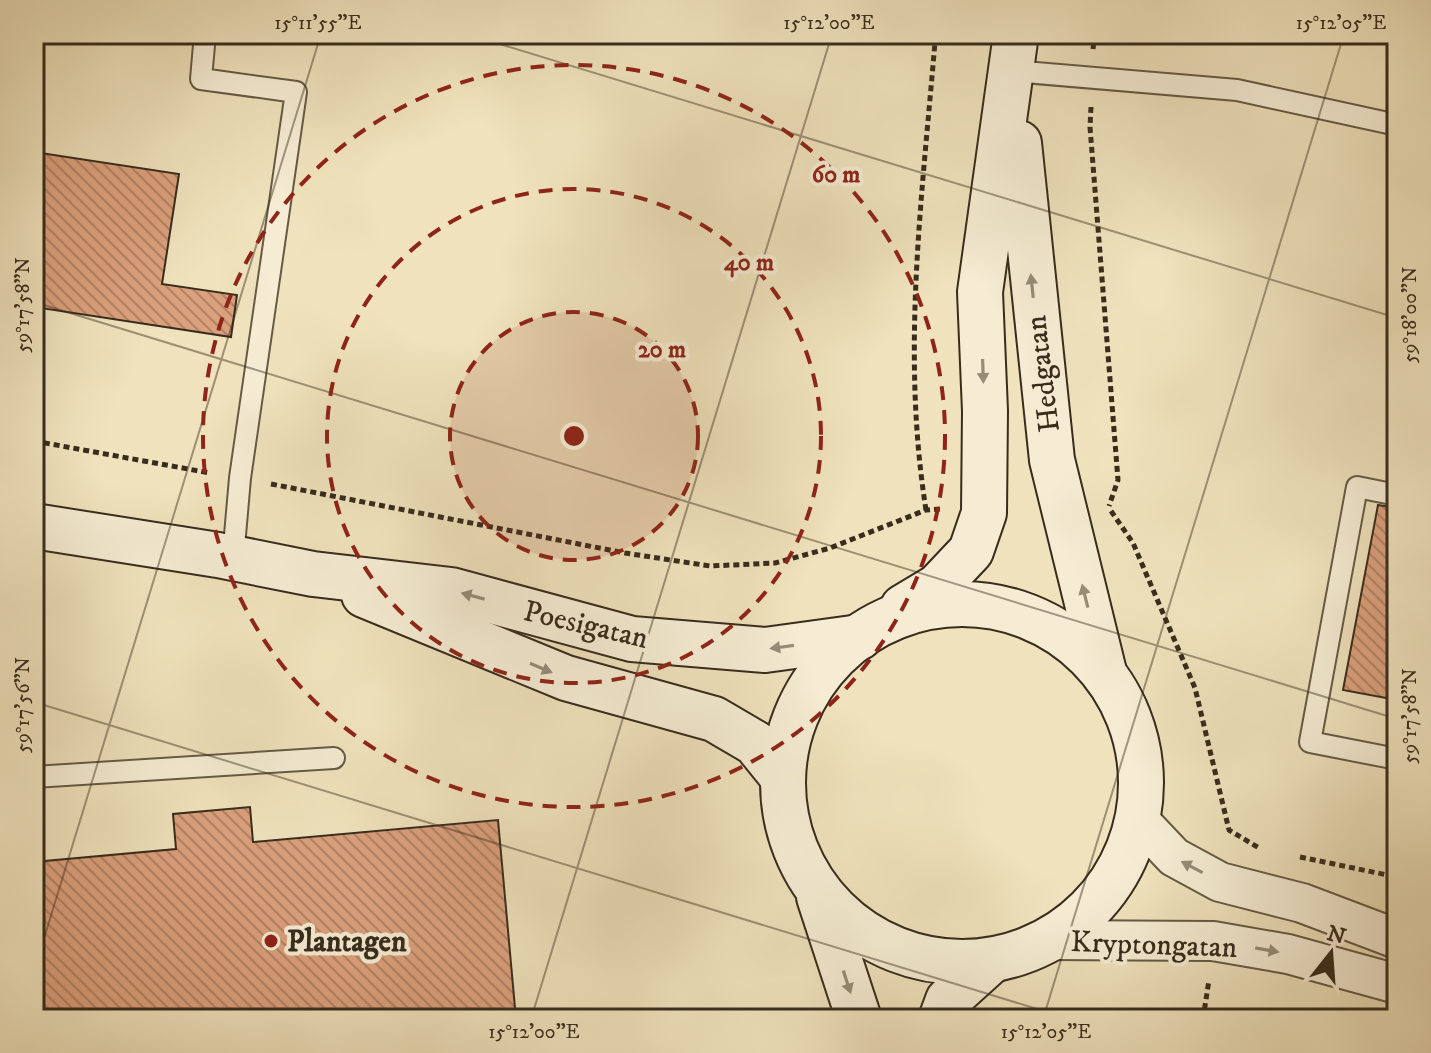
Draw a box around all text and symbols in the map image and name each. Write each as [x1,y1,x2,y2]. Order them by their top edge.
text: 15°11'55"E [274,11,362,36]
text: 15°12'00"E [783,11,875,36]
text: 15°12'05"E [1296,11,1386,36]
text: 60 m [812,160,860,190]
text: 40 m [724,248,774,278]
text: 59°17'58"N [11,257,36,353]
text: 59°18'00"N [1398,267,1423,363]
one-way arrow [1025,273,1038,298]
street label: Hedgatan [1018,313,1069,434]
text: 20 m [638,335,686,365]
one-way arrow [976,359,989,384]
centre of rings [560,422,588,450]
one-way arrow [1079,584,1091,609]
one-way arrow [460,589,485,601]
street label: Poesigatan [520,593,652,658]
one-way arrow [769,641,794,654]
text: 59°17'56"N [11,657,36,753]
one-way arrow [529,661,553,674]
text: 59°17'58"N [1398,668,1423,764]
one-way arrow [1181,860,1204,873]
north arrow [1291,913,1371,993]
text: N [1324,920,1349,951]
place label: Plantagen [287,924,407,961]
street label: Kryptongatan [1070,924,1238,967]
marker: Plantagen [262,932,280,950]
one-way arrow [1255,945,1280,957]
one-way arrow [841,970,853,994]
text: 15°12'00"E [488,1020,580,1045]
text: 15°12'05"E [1001,1020,1091,1045]

